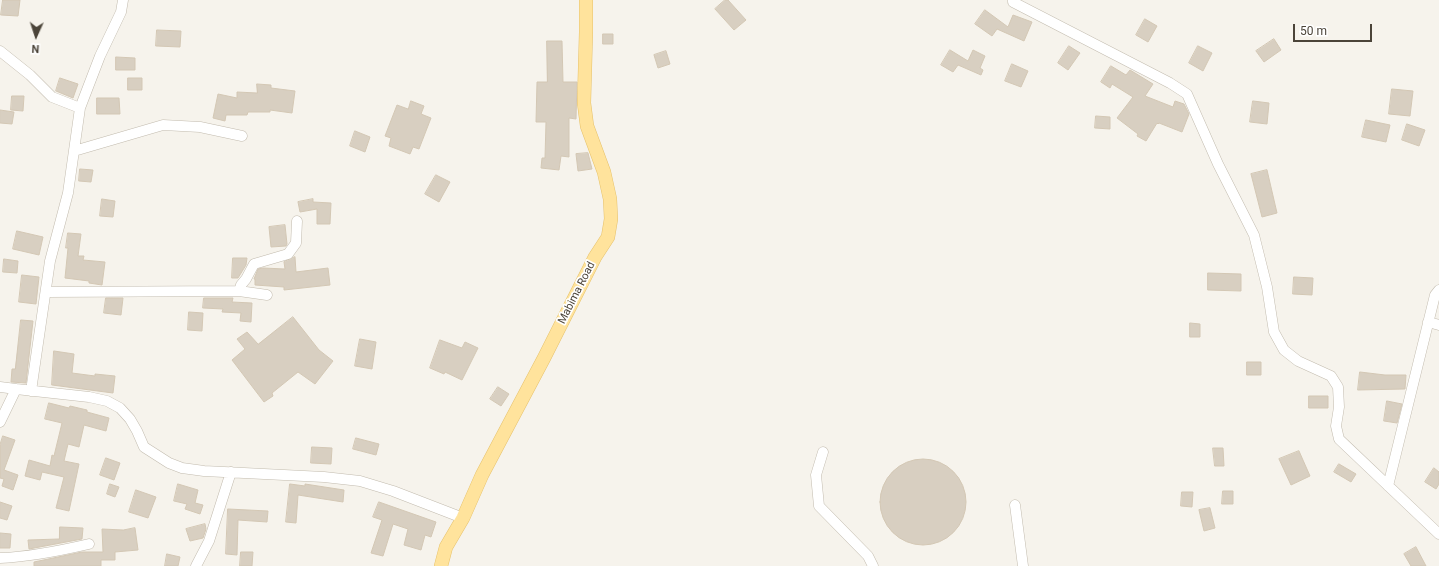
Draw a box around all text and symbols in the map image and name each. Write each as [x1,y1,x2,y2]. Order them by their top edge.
north arrow [16,16,56,56]
scale bar [1295,16,1374,42]
text: 50 m [1300,24,1327,38]
text: N [31,42,40,55]
street label: Mabima Road [556,260,598,326]

